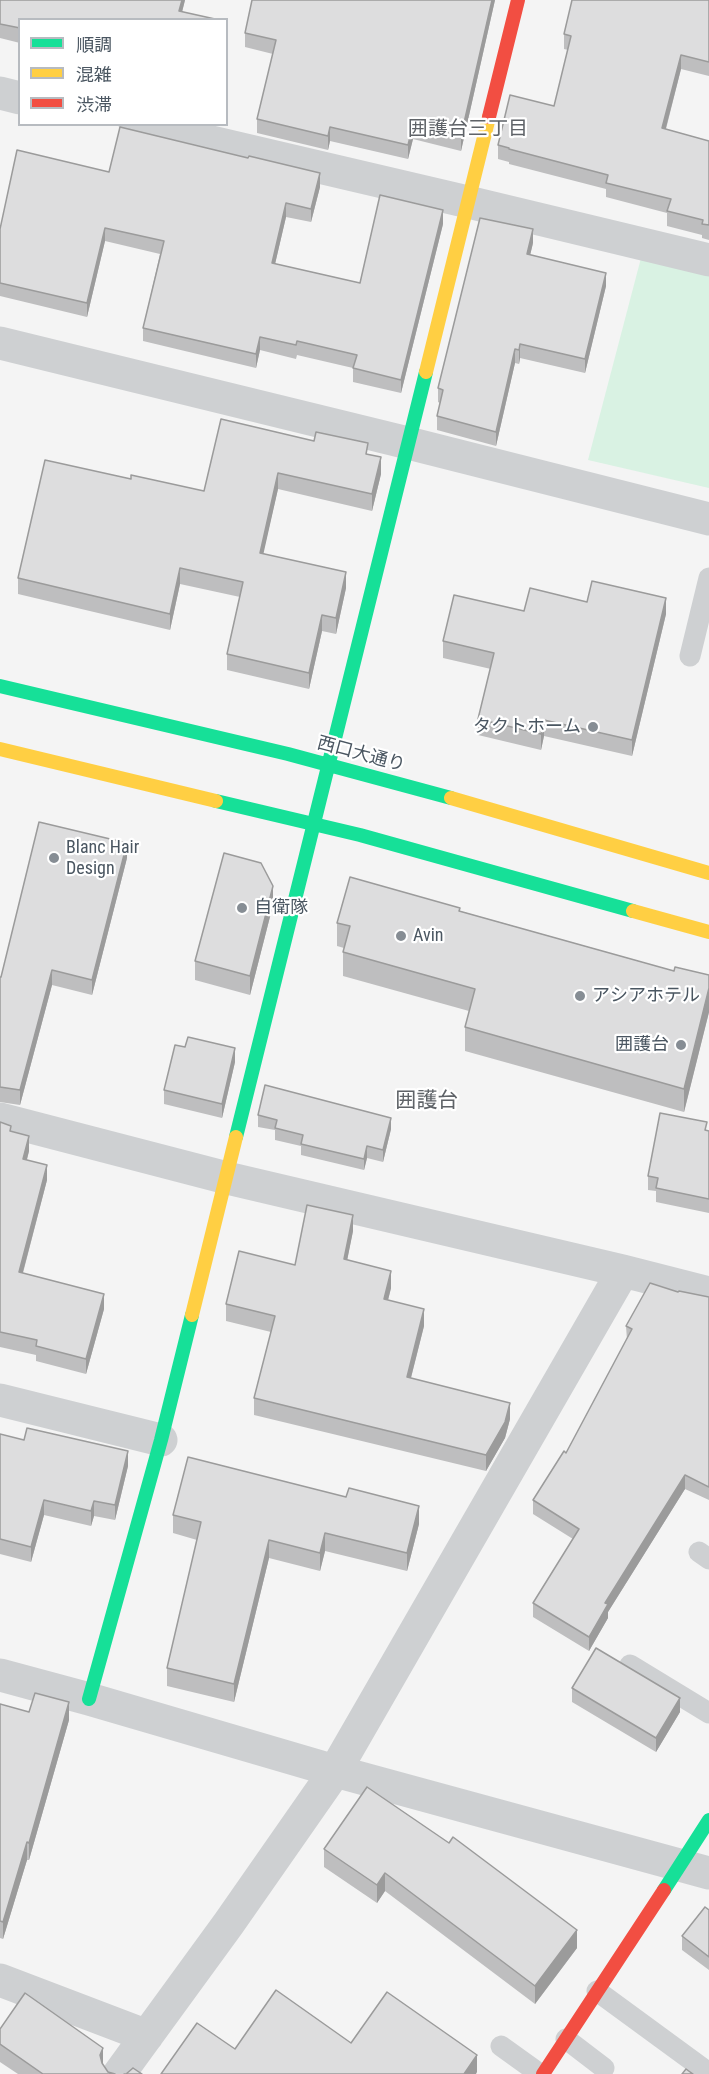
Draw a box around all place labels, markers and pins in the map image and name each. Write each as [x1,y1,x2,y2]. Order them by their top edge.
place label: タクトホーム [473,716,581,738]
marker: タクトホーム [586,720,600,734]
place label: Blanc Hair Design [66,837,139,880]
marker: Blanc Hair Design [47,851,61,865]
place label: 自衛隊 [254,897,308,919]
marker: 自衛隊 [235,901,249,915]
place label: Avin [413,925,443,947]
marker: Avin [394,929,408,943]
place label: アシアホテル [592,985,700,1007]
marker: アシアホテル [573,989,587,1003]
place label: 囲護台 [615,1034,669,1056]
marker: 囲護台 [674,1038,688,1052]

